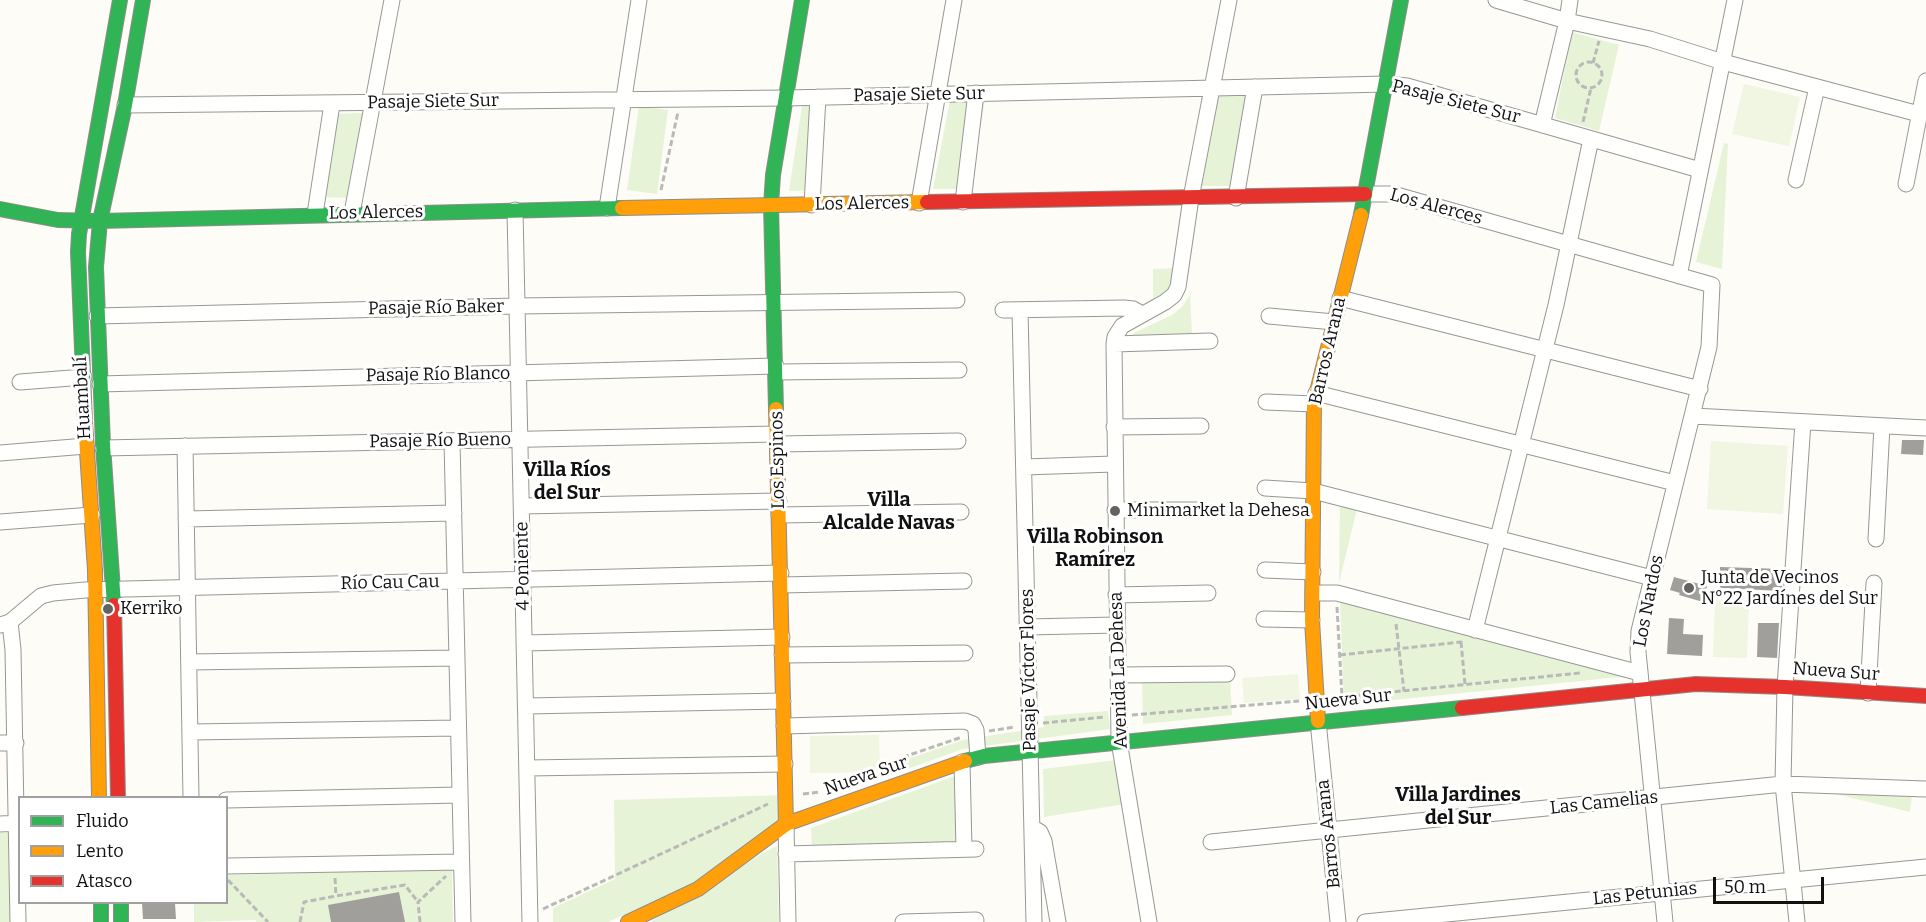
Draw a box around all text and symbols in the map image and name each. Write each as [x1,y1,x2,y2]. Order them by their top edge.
street label: Pasaje Siete Sur [1390,76,1522,128]
street label: Pasaje Siete Sur [853,83,985,107]
street label: Pasaje Siete Sur [367,90,499,114]
street label: Los Alerces [1387,184,1485,230]
street label: Los Alerces [814,192,910,216]
street label: Los Alerces [328,201,424,225]
street label: Barros Arana [1305,295,1351,407]
street label: Pasaje Río Baker [368,296,504,320]
street label: Huambalí [70,356,96,440]
street label: Pasaje Río Blanco [366,363,510,387]
street label: Los Espinos [766,411,790,509]
street label: Pasaje Río Bueno [369,429,511,453]
district label: Villa Ríos del Sur [523,458,611,505]
district label: Villa Alcalde Navas [823,488,955,535]
place label: Minimarket la Dehesa [1127,500,1310,522]
marker: Minimarket la Dehesa [1108,504,1122,518]
street label: 4 Poniente [511,521,535,611]
district label: Villa Robinson Ramírez [1027,525,1163,572]
street label: Los Nardos [1630,553,1668,649]
place label: Junta de Vecinos N°22 Jardínes del Sur [1701,567,1878,610]
street label: Río Cau Cau [340,571,440,595]
marker: Junta de Vecinos N°22 Jardínes del Sur [1682,581,1696,595]
street label: Pasaje Víctor Flores [1017,588,1041,752]
street label: Avenida La Dehesa [1105,591,1133,749]
place label: Kerriko [120,598,183,620]
marker: Kerriko [101,602,115,616]
street label: Nueva Sur [1792,658,1880,686]
street label: Nueva Sur [1304,685,1392,715]
street label: Nueva Sur [821,752,911,800]
street label: Barros Arana [1313,778,1345,890]
district label: Villa Jardines del Sur [1395,783,1521,830]
street label: Las Camelias [1549,787,1659,819]
legend [18,796,228,904]
text: Fluido [76,810,129,832]
text: Lento [76,840,124,862]
scale bar [1716,865,1827,903]
text: Atasco [76,870,132,892]
text: 50 m [1724,876,1766,898]
street label: Las Petunias [1592,878,1698,910]

